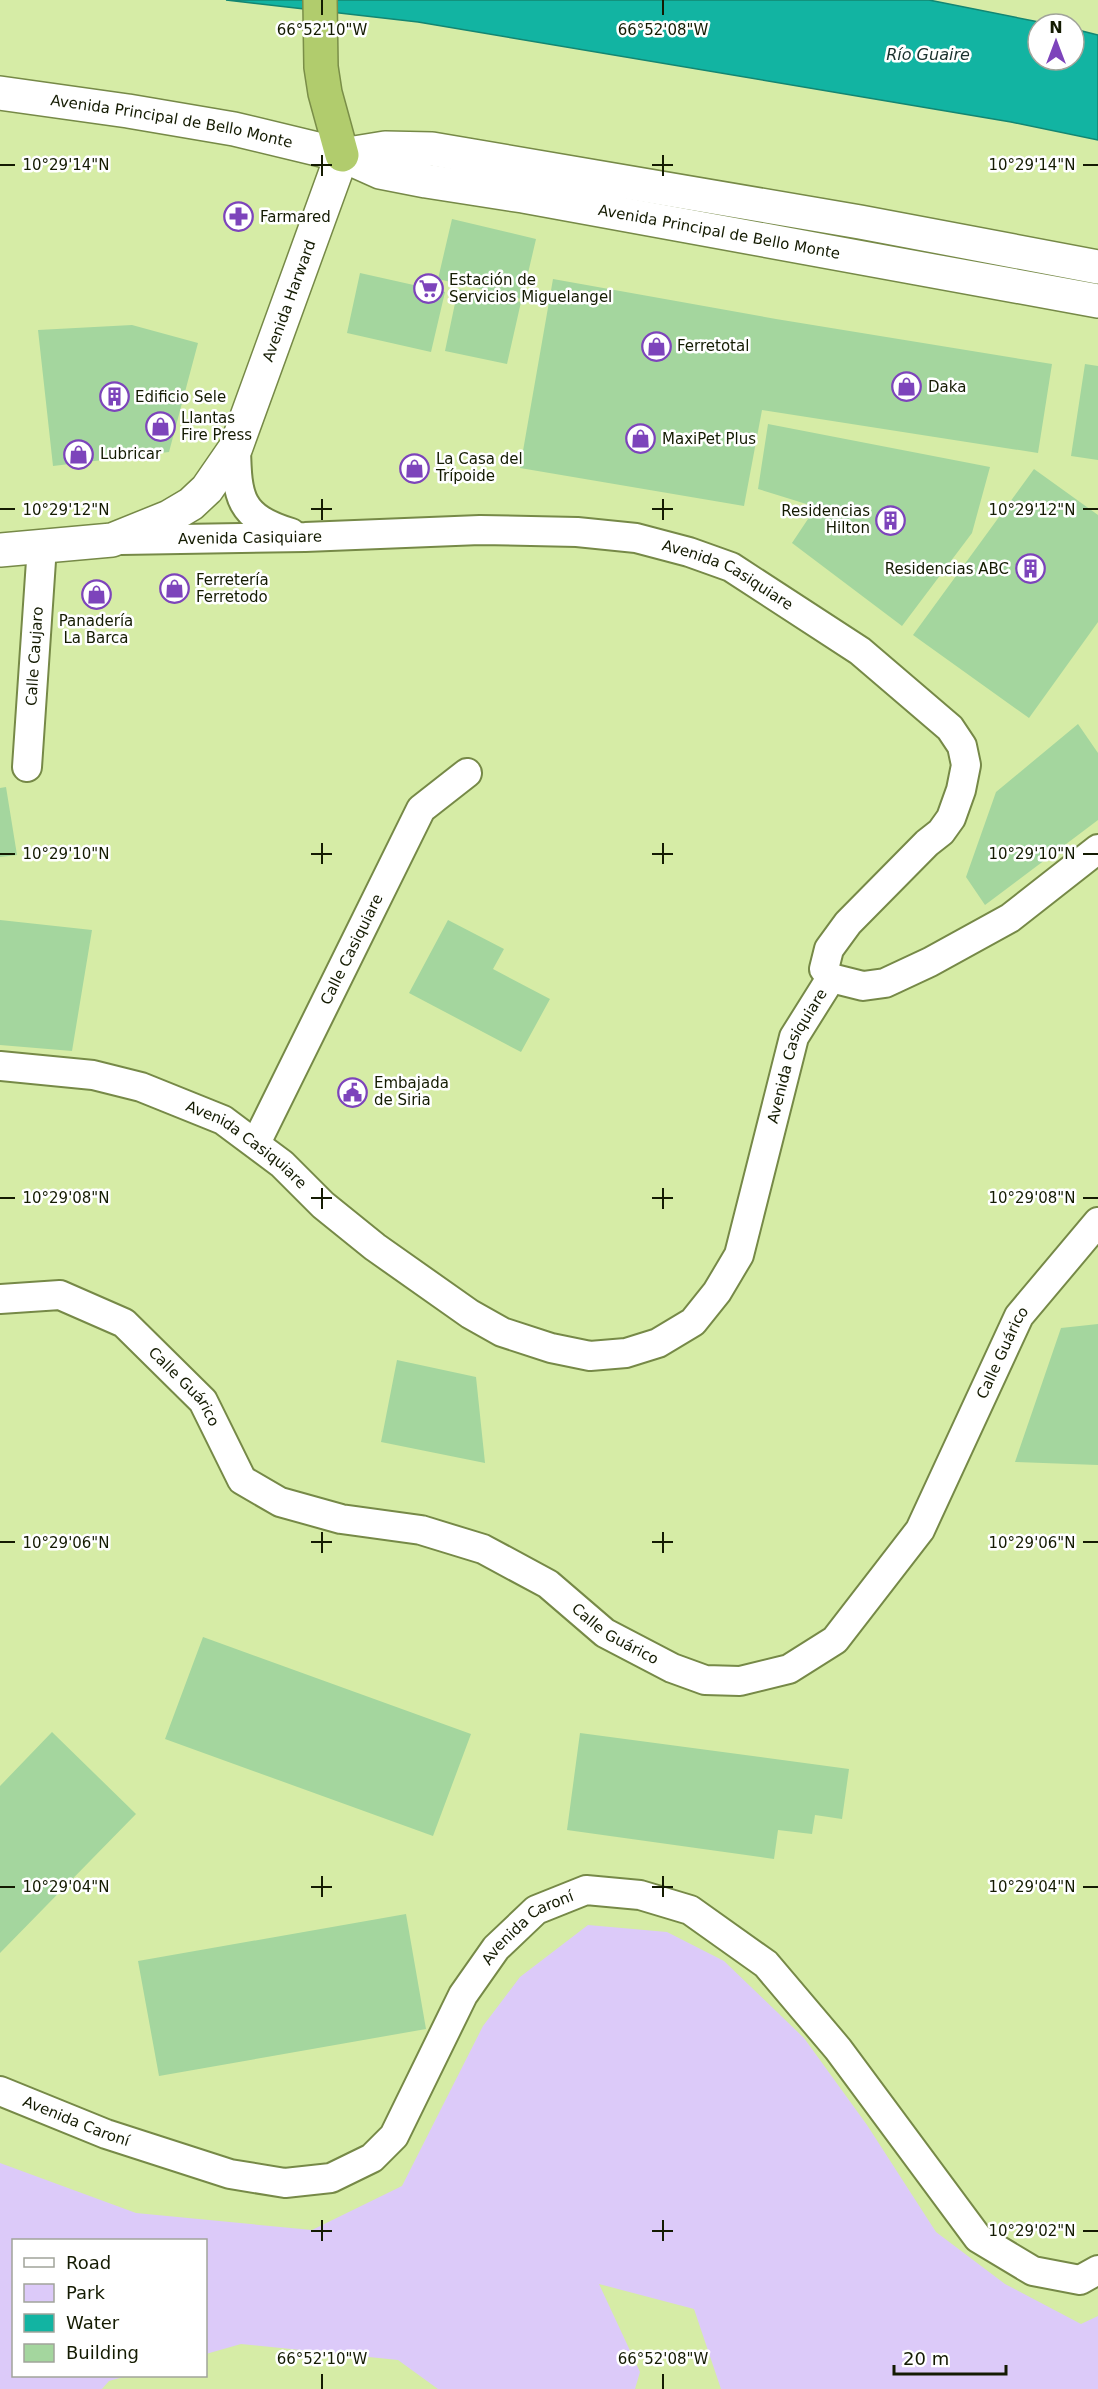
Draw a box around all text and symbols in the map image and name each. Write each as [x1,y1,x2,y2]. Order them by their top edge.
north arrow [1026,12,1086,72]
text: N [1049,18,1063,37]
text: 66°52'10"W [277,21,367,39]
text: 66°52'08"W [618,21,708,39]
water label: Río Guaire [886,45,970,64]
street label: Avenida Principal de Bello Monte [49,91,294,152]
text: 10°29'14"N [22,156,110,174]
text: 10°29'14"N [988,156,1076,174]
pharmacy icon: Farmared [223,201,255,233]
street label: Avenida Principal de Bello Monte [597,201,842,263]
place label: Farmared [260,208,331,226]
street label: Avenida Harward [259,237,319,364]
place label: Estación de Servicios Miguelangel [449,271,612,306]
supermarket icon: Estación de Servicios Miguelangel [412,273,444,305]
shop icon: Ferretotal [640,330,672,362]
place label: Ferretotal [677,337,749,355]
shop icon: Daka [891,371,923,403]
place label: Daka [928,378,966,396]
building icon: Edificio Sele [98,381,130,413]
place label: Edificio Sele [135,388,226,406]
place label: Llantas Fire Press [181,409,252,444]
shop icon: Llantas Fire Press [144,411,176,443]
shop icon: MaxiPet Plus [625,423,657,455]
place label: MaxiPet Plus [662,430,756,448]
shop icon: Lubricar [63,438,95,470]
place label: Lubricar [100,445,162,463]
place label: La Casa del Trípoide [435,450,523,485]
shop icon: La Casa del Trípoide [399,452,431,484]
text: 10°29'12"N [22,501,110,519]
text: 10°29'12"N [988,501,1076,519]
place label: Residencias Hilton [781,502,870,537]
building icon: Residencias Hilton [875,504,907,536]
street label: Avenida Casiquiare [178,527,322,548]
street label: Avenida Casiquiare [660,536,796,614]
building icon: Residencias ABC [1014,553,1046,585]
place label: Residencias ABC [885,560,1009,578]
place label: Ferretería Ferretodo [196,571,269,606]
shop icon: Ferretería Ferretodo [159,573,191,605]
shop icon: Panadería La Barca [80,578,112,610]
street label: Calle Caujaro [22,606,47,707]
place label: Panadería La Barca [59,612,133,647]
text: 10°29'10"N [22,845,110,863]
text: 10°29'10"N [988,845,1076,863]
street label: Calle Casiquiare [317,891,387,1008]
street label: Avenida Casiquiare [764,986,831,1125]
place label: Embajada de Siria [374,1074,449,1109]
public building icon: Embajada de Siria [337,1076,369,1108]
street label: Avenida Casiquiare [183,1097,310,1192]
text: 10°29'08"N [22,1189,110,1207]
text: 10°29'08"N [988,1189,1076,1207]
street label: Calle Guárico [973,1303,1032,1402]
street label: Calle Guárico [145,1343,223,1429]
text: 10°29'06"N [22,1534,110,1552]
text: 10°29'06"N [988,1534,1076,1552]
street label: Calle Guárico [568,1599,662,1668]
text: 10°29'04"N [22,1878,110,1896]
text: 10°29'04"N [988,1878,1076,1896]
street label: Avenida Caroní [478,1887,577,1968]
street label: Avenida Caroní [20,2092,133,2150]
text: 10°29'02"N [988,2222,1076,2240]
legend [12,2239,207,2377]
text: Road [66,2252,111,2273]
text: Park [66,2282,105,2303]
text: Water [66,2312,120,2333]
scale bar [894,2338,1006,2376]
text: Building [66,2342,139,2363]
text: 20 m [903,2348,949,2369]
text: 66°52'10"W [277,2350,367,2368]
text: 66°52'08"W [618,2350,708,2368]

